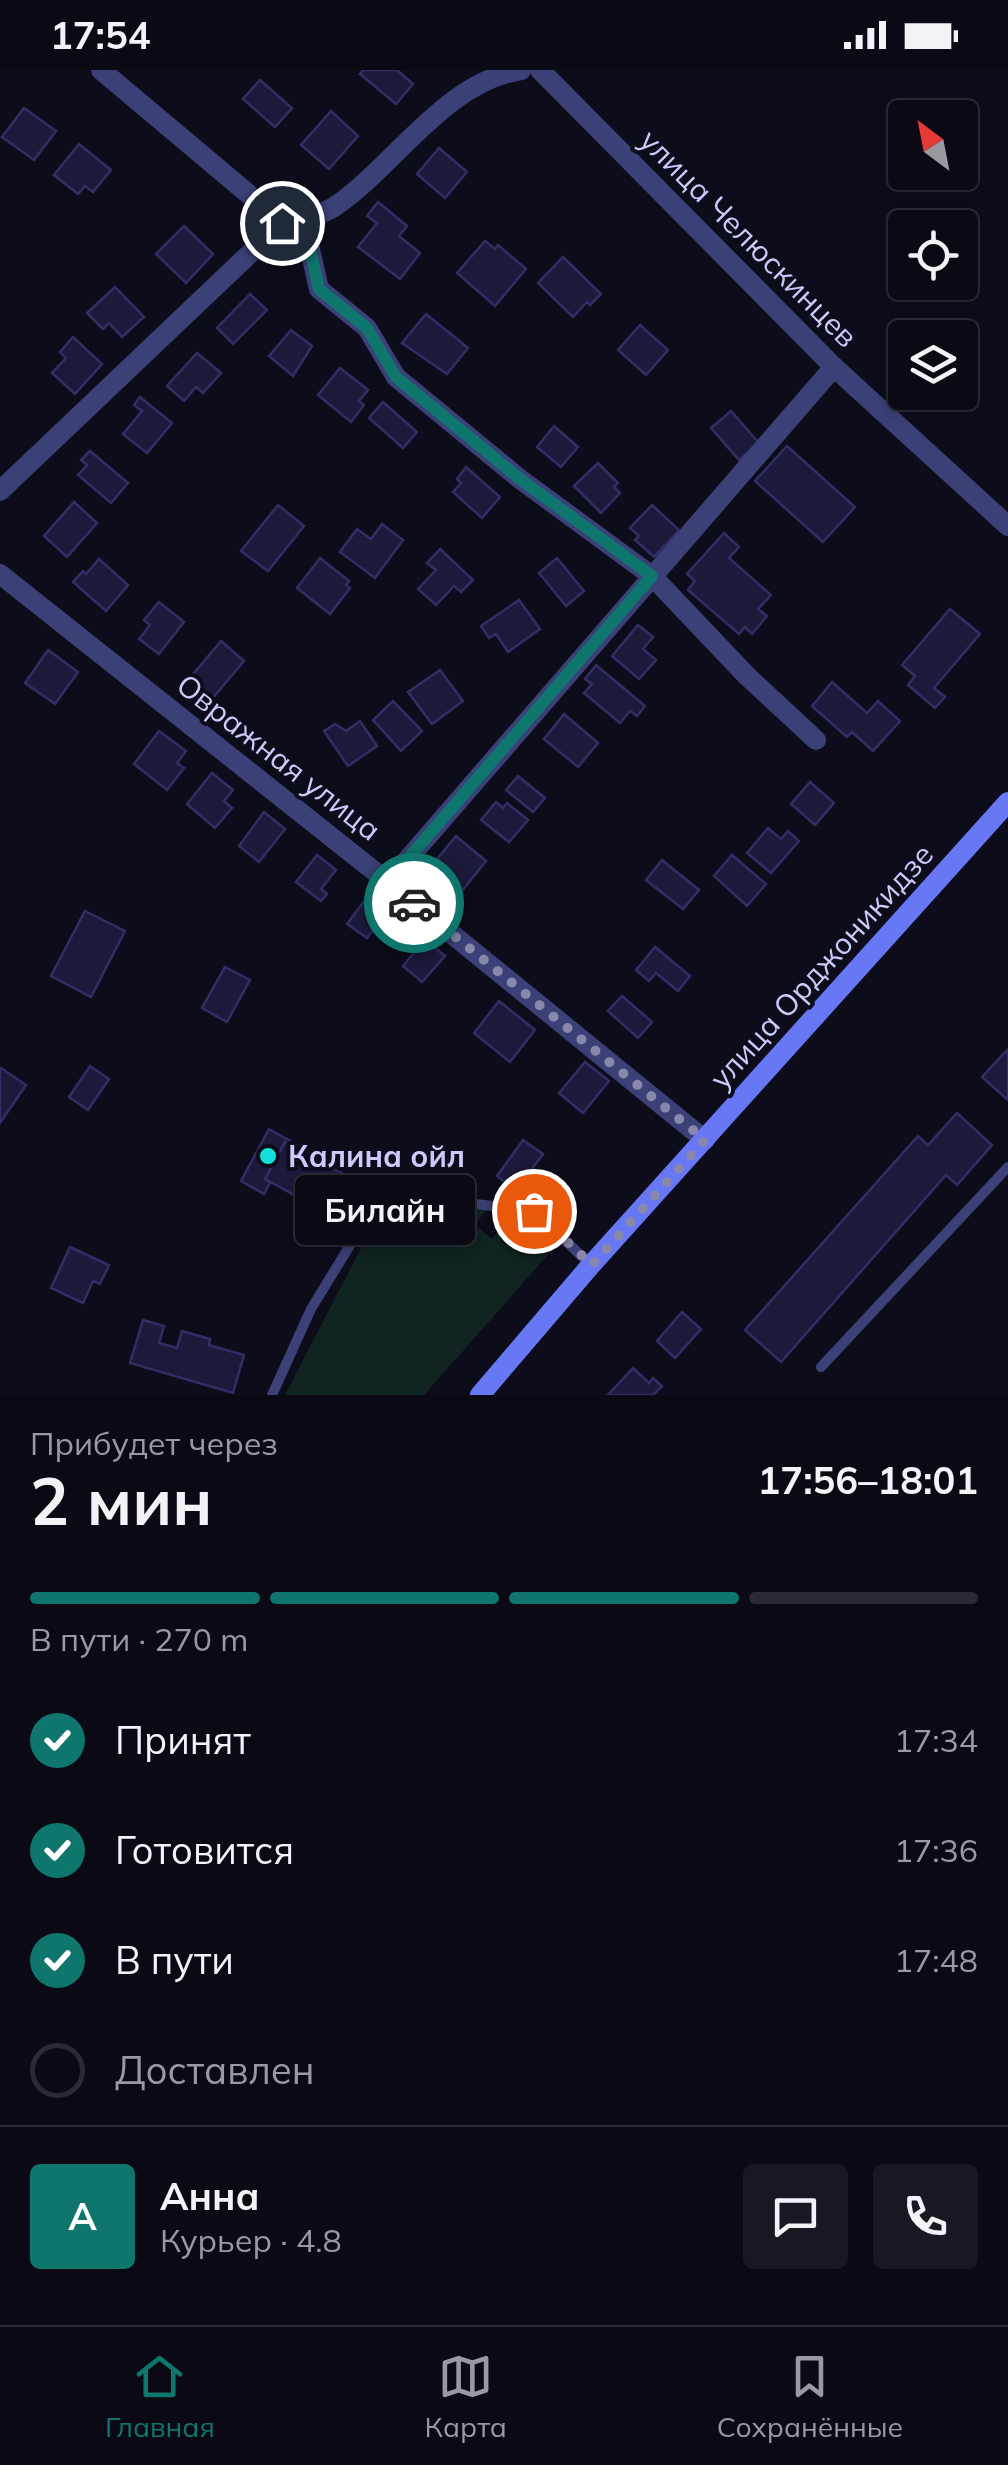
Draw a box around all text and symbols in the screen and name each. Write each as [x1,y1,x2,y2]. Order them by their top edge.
text: 17:54 [50,11,151,59]
north arrow [888,100,978,190]
map controls [888,100,978,410]
street label: улица Челюскинцев [632,121,866,355]
pin [240,181,325,266]
icon: home [255,196,310,251]
button: locate [888,210,978,300]
button: layers [888,320,978,410]
street label: Овражная улица [169,665,389,849]
street label: улица Орджоникидзе [701,836,941,1096]
courier [364,853,464,953]
icon: car [387,876,442,931]
place label: Калина ойл [288,1137,465,1175]
marker: Калина ойл [257,1145,279,1167]
pin [492,1169,577,1254]
callout: Билайн [294,1176,474,1246]
icon: bag [507,1184,562,1239]
text: Билайн [325,1190,445,1230]
text: Прибудет через [30,1423,278,1463]
text: 17:56–18:01 [758,1456,978,1504]
text: 2 мин [30,1460,212,1541]
text: В пути · 270 m [30,1619,248,1659]
icon: check [30,1713,85,1768]
text: Принят [115,1716,251,1764]
text: 17:34 [894,1720,978,1760]
icon: check [30,1823,85,1878]
text: Готовится [115,1826,294,1874]
text: 17:36 [894,1830,978,1870]
icon: check [30,1933,85,1988]
text: В пути [115,1936,234,1984]
text: 17:48 [894,1940,978,1980]
text: Доставлен [115,2046,315,2094]
button: chat [743,2164,848,2269]
button: phone [873,2164,978,2269]
text: Анна [160,2172,260,2220]
text: А [68,2192,97,2240]
text: Курьер · 4.8 [160,2220,342,2260]
tab: Главная [105,2349,215,2444]
tab: Карта [425,2349,507,2444]
tab: Сохранённые [717,2349,903,2444]

